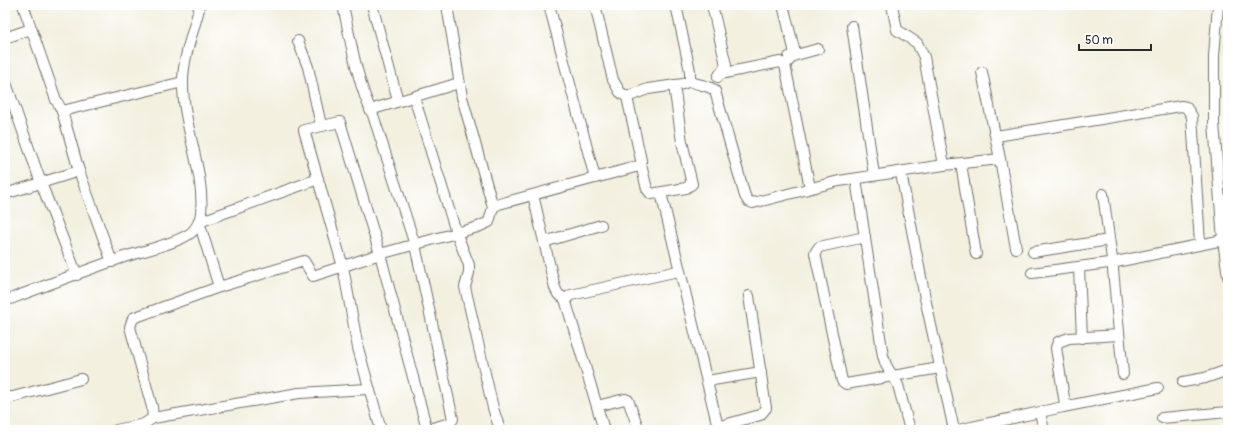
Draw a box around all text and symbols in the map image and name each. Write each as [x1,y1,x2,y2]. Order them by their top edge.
scale bar [1079,26,1151,52]
text: 50 m [1085,33,1113,48]

